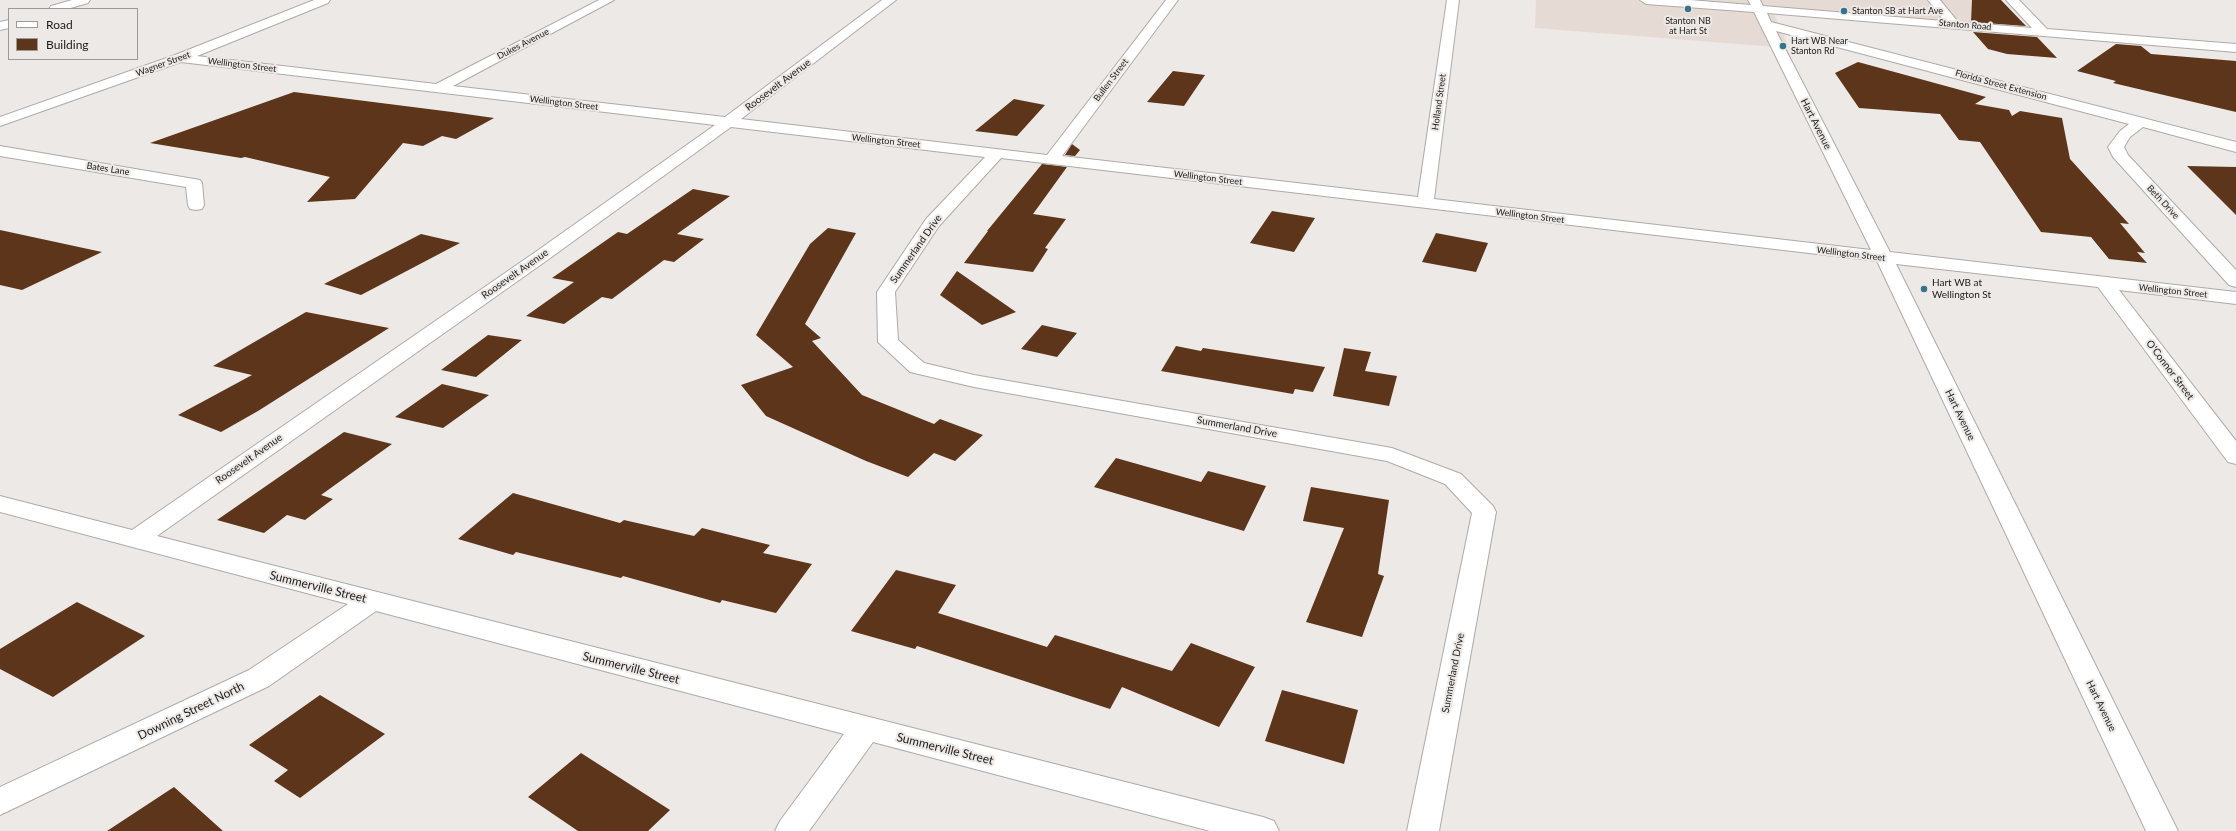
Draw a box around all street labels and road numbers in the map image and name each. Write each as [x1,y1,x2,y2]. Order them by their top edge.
street label: Stanton Road [1938,17,1992,33]
street label: Dukes Avenue [495,26,551,62]
street label: Wagner Street [134,49,192,79]
street label: Wellington Street [207,55,277,75]
street label: Bullen Street [1091,56,1131,104]
street label: Roosevelt Avenue [743,57,813,113]
street label: Florida Street Extension [1954,68,2048,102]
street label: Holland Street [1430,73,1448,131]
street label: Wellington Street [529,93,599,113]
street label: Hart Avenue [1798,97,1834,151]
street label: Wellington Street [851,132,921,150]
street label: Bates Lane [86,160,130,178]
street label: Wellington Street [1173,168,1243,188]
street label: Beth Drive [2145,183,2181,221]
street label: Wellington Street [1495,206,1565,226]
street label: Summerland Drive [888,212,944,286]
street label: Wellington Street [1816,244,1886,264]
street label: Roosevelt Avenue [479,247,551,301]
street label: Wellington Street [2138,282,2208,300]
street label: O'Connor Street [2144,338,2196,402]
street label: Hart Avenue [1942,387,1978,443]
street label: Summerland Drive [1196,414,1278,440]
street label: Roosevelt Avenue [213,432,285,486]
street label: Summerville Street [268,568,368,606]
street label: Summerland Drive [1439,632,1467,714]
street label: Summerville Street [581,649,681,687]
street label: Hart Avenue [2083,678,2119,734]
street label: Downing Street North [135,679,247,743]
street label: Summerville Street [895,730,995,768]

